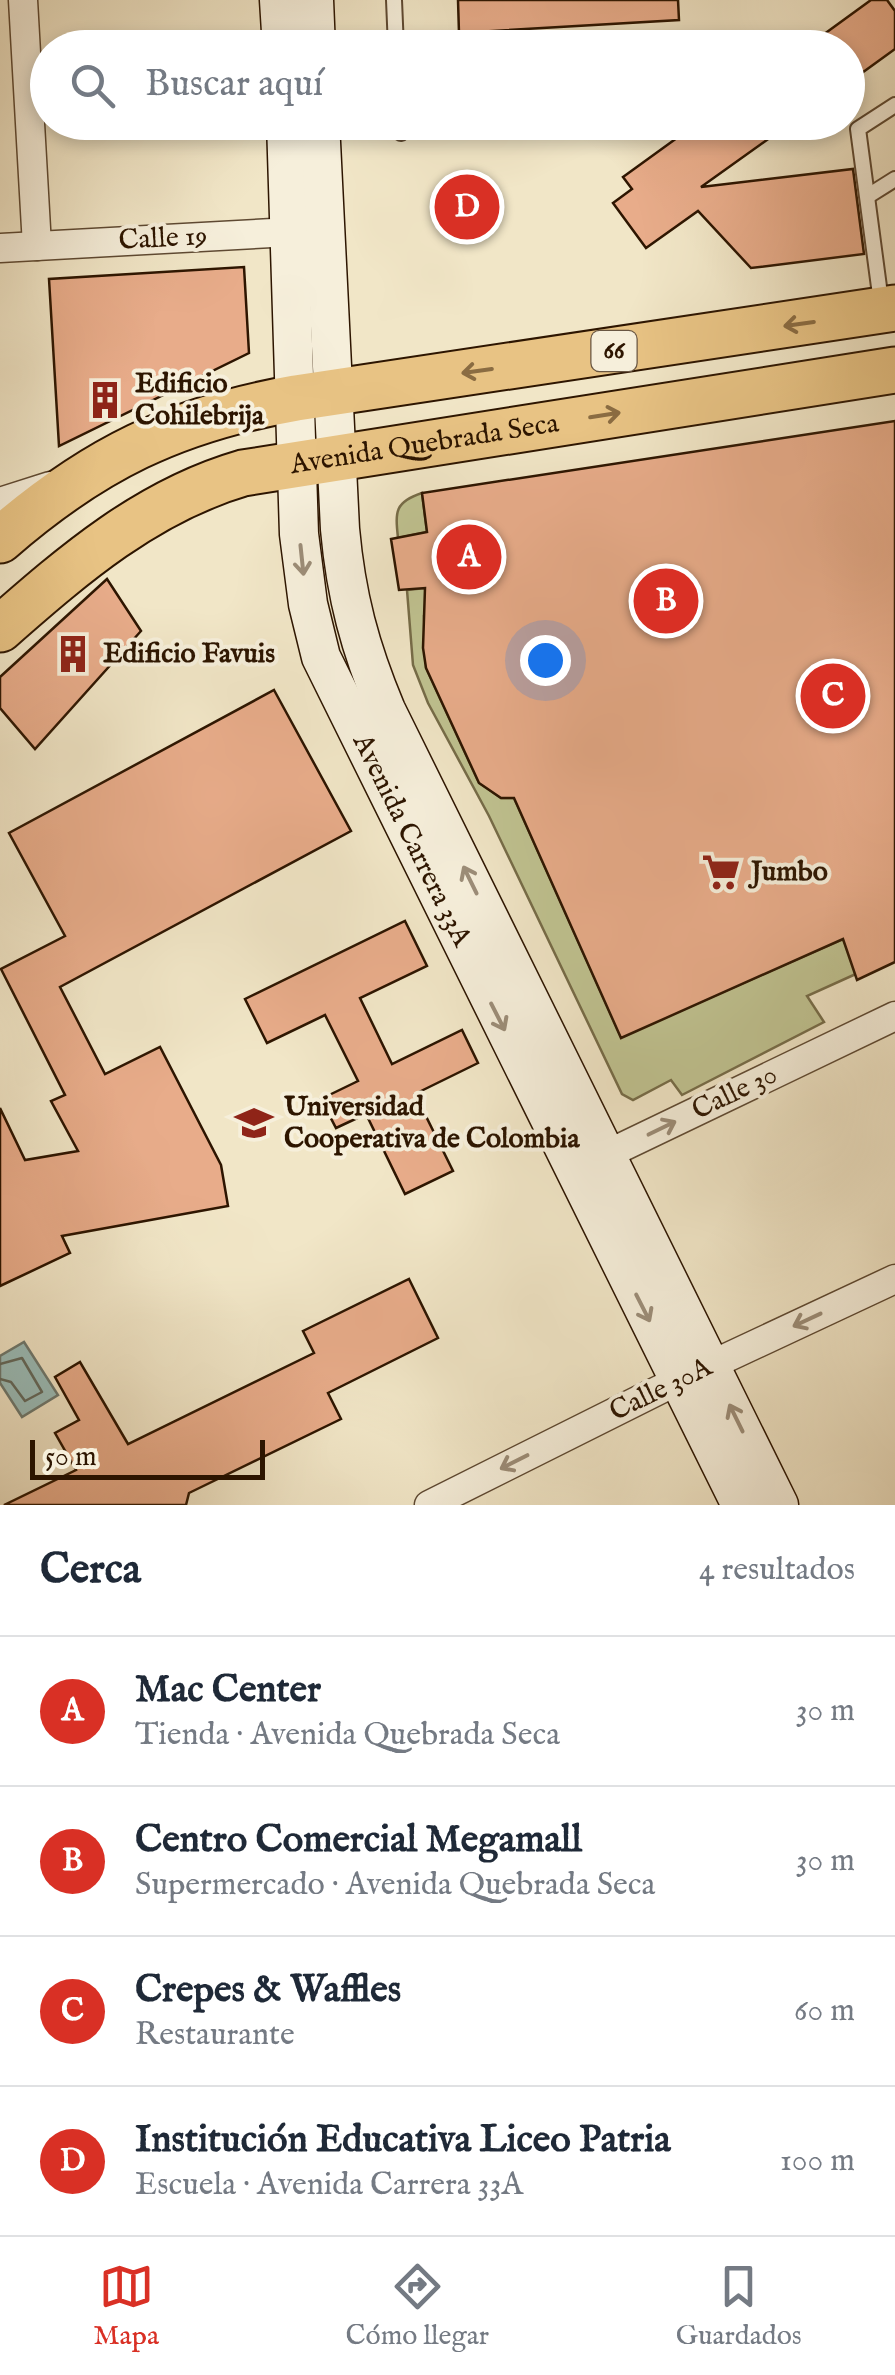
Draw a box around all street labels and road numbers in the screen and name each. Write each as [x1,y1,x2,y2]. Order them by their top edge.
street label: Calle 19 [118,219,208,259]
road number: 66 [592,331,636,371]
street label: Avenida Quebrada Seca [287,406,562,483]
street label: Avenida Carrera 33A [344,727,480,953]
street label: Calle 30 [687,1057,783,1129]
street label: Calle 30A [604,1350,719,1430]

